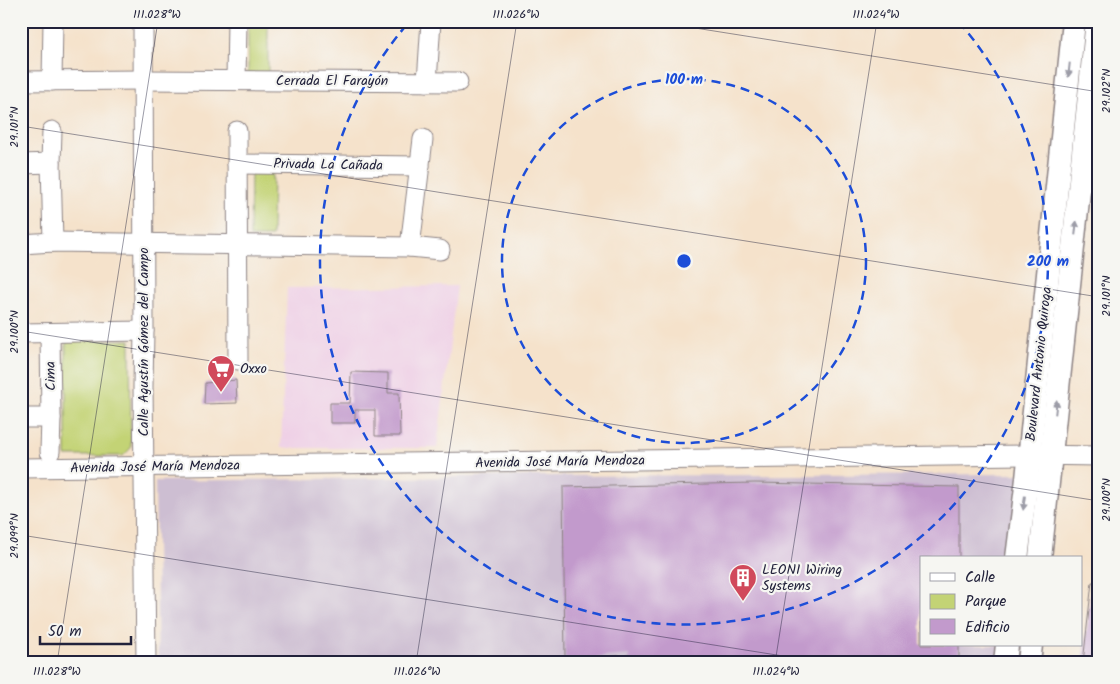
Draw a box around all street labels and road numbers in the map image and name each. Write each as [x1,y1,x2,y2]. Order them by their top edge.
street label: Cerrada El Farayón [276,70,388,92]
street label: Privada La Cañada [273,153,383,177]
street label: Calle Agustín Gómez del Campo [133,248,155,436]
street label: Boulevard Antonio Quiroga [1020,286,1058,442]
street label: Cima [40,361,62,391]
street label: Avenida José María Mendoza [475,450,645,474]
street label: Avenida José María Mendoza [70,455,240,479]

